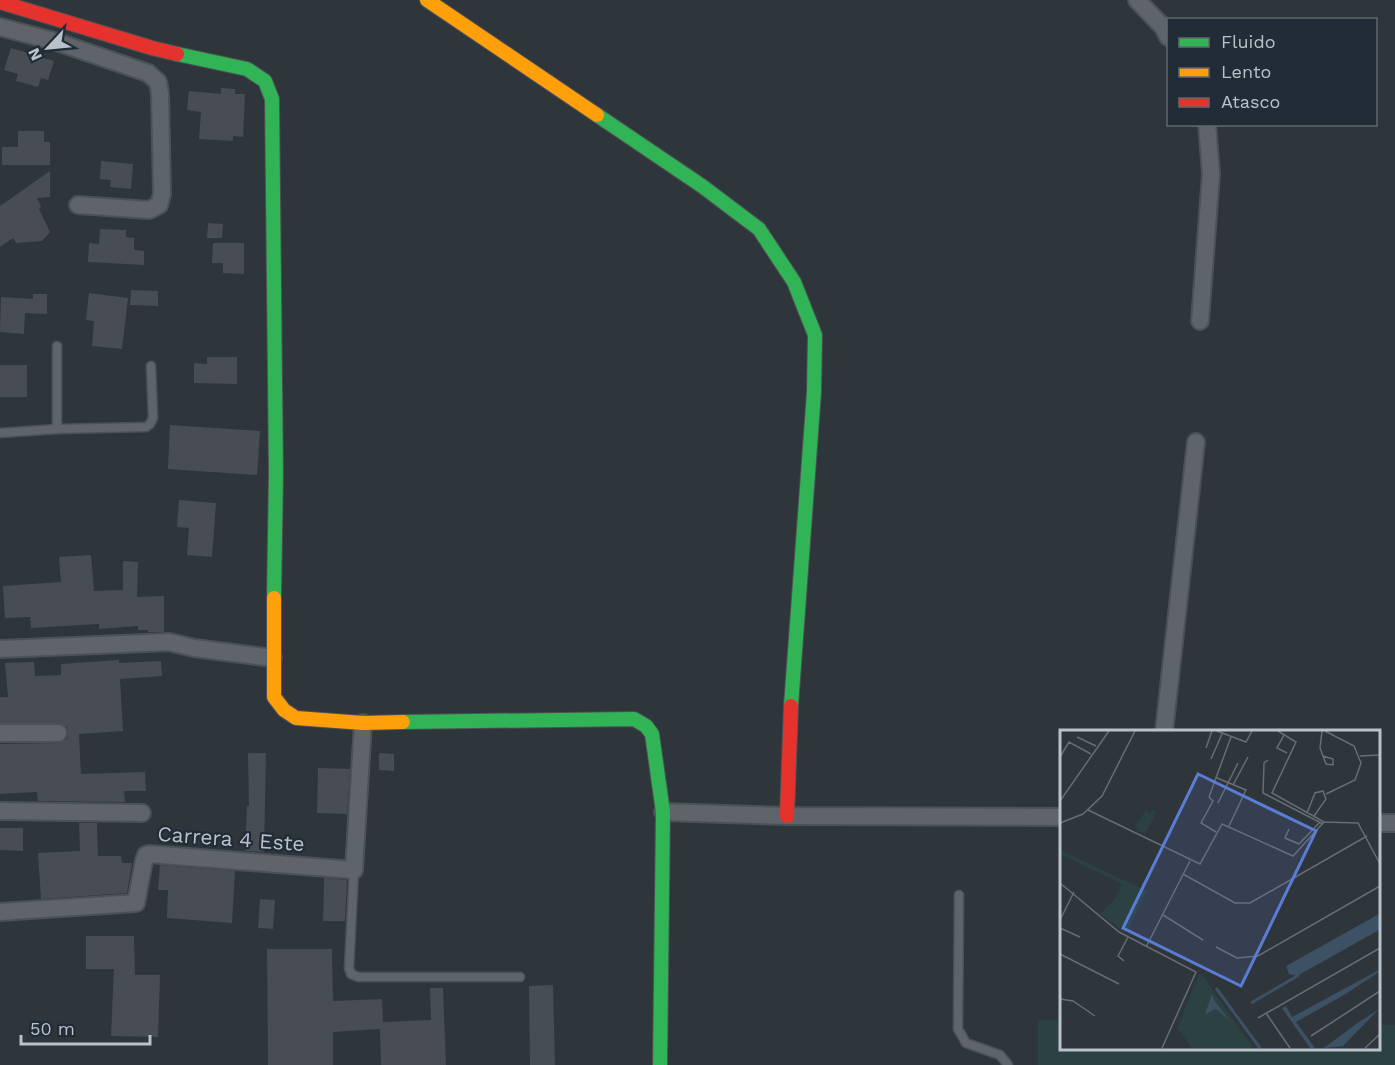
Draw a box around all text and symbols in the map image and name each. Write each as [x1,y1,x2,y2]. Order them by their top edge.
north arrow [18,18,78,78]
legend [1167,18,1377,126]
text: Fluido [1221,31,1275,52]
text: N [24,45,46,64]
text: Lento [1221,61,1271,82]
text: Atasco [1221,91,1280,112]
inset map [1060,730,1380,1050]
street label: Carrera 4 Este [157,821,305,856]
scale bar [21,1008,150,1046]
text: 50 m [30,1018,75,1039]

